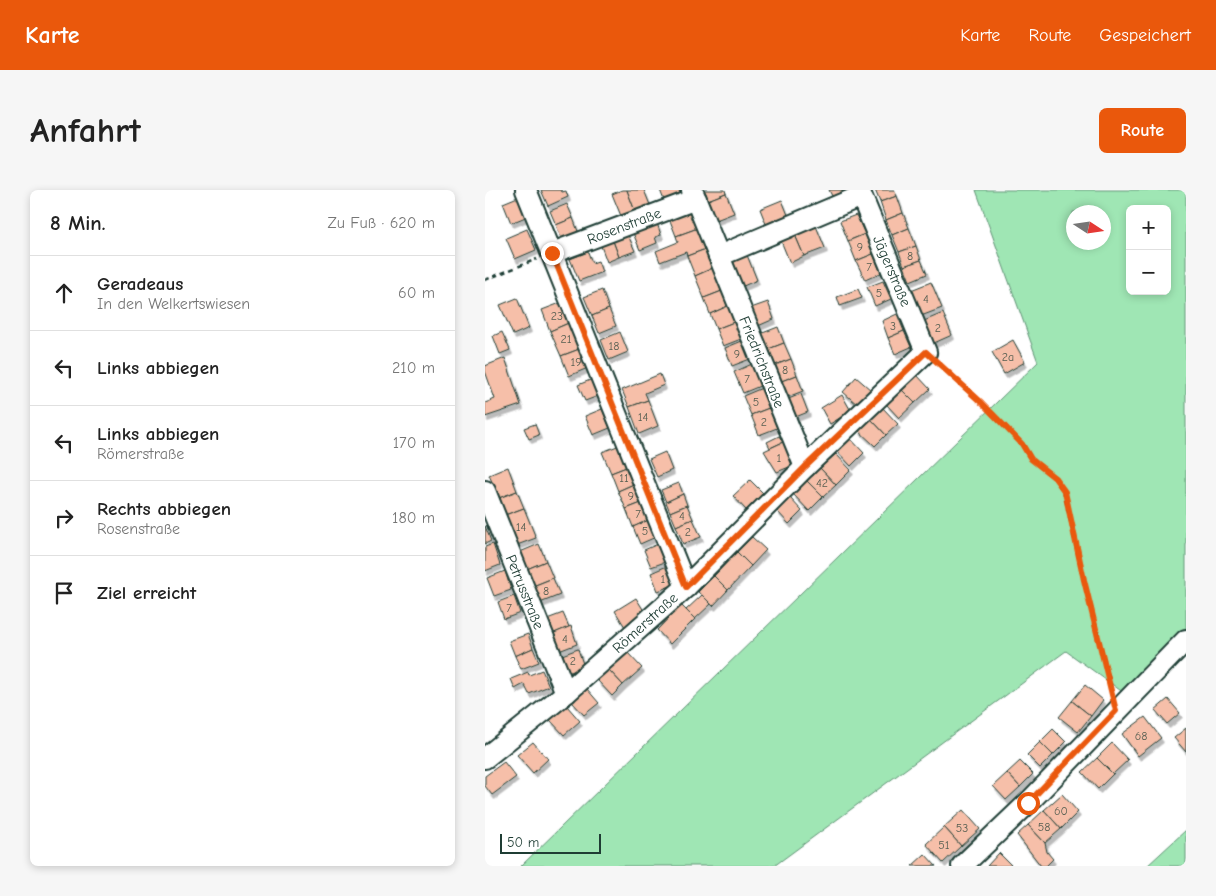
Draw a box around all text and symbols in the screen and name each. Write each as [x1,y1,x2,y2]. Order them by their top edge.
text: Karte [25,21,79,49]
text: Karte [960,25,1000,46]
text: Route [1028,25,1071,46]
text: Gespeichert [1099,25,1191,46]
button: Route [1099,108,1186,153]
text: Anfahrt [30,110,141,151]
street label: Rosenstraße [584,203,664,248]
north arrow [1066,205,1111,250]
map controls [1126,205,1171,295]
button: + [1126,205,1171,250]
text: 8 Min. [50,211,105,235]
text: Zu Fuß · 620 m [327,214,435,232]
street label: Jägerstraße [869,233,915,310]
house number: 9 [857,240,863,254]
route end [541,242,564,265]
house number: 8 [907,249,913,263]
button: − [1126,250,1171,295]
house number: 7 [866,260,872,274]
text: Geradeaus [97,273,183,295]
icon: ahead [50,279,78,307]
text: 60 m [398,284,435,302]
house number: 5 [876,286,882,300]
house number: 4 [923,292,929,306]
text: In den Welkertswiesen [97,295,250,313]
house number: 23 [551,309,563,323]
street label: Friedrichstraße [735,313,789,411]
house number: 3 [890,319,896,333]
house number: 2 [935,321,941,335]
house number: 21 [560,332,572,346]
house number: 18 [609,339,619,353]
house number: 9 [734,347,740,361]
house number: 2a [1002,350,1014,364]
icon: left [50,354,78,382]
house number: 19 [570,355,582,369]
text: Links abbiegen [97,357,219,379]
text: 210 m [392,359,435,377]
house number: 8 [782,363,788,377]
house number: 7 [744,372,750,386]
house number: 5 [753,395,759,409]
house number: 14 [638,410,648,424]
house number: 2 [761,415,767,429]
text: Links abbiegen [97,423,219,445]
icon: left [50,429,78,457]
text: 170 m [393,434,435,452]
text: Römerstraße [97,445,184,463]
house number: 1 [777,451,782,465]
house number: 11 [619,471,629,485]
house number: 42 [816,476,828,490]
house number: 9 [628,489,634,503]
text: Rechts abbiegen [97,498,231,520]
icon: right [50,504,78,532]
house number: 7 [635,507,641,521]
text: 180 m [392,509,435,527]
house number: 4 [679,509,685,523]
text: Rosenstraße [97,520,180,538]
house number: 14 [516,520,526,534]
house number: 5 [642,524,648,538]
house number: 2 [685,525,691,539]
street label: Petrusstraße [502,552,548,632]
house number: 1 [661,572,666,586]
icon: arrive [50,579,78,607]
text: Ziel erreicht [97,582,196,604]
house number: 8 [543,584,549,598]
street label: Römerstraße [609,589,682,657]
house number: 7 [506,601,512,615]
house number: 4 [562,632,568,646]
house number: 2 [570,654,576,668]
house number: 68 [1135,729,1147,743]
route start [1017,792,1040,815]
house number: 60 [1054,804,1068,818]
house number: 58 [1038,820,1050,834]
house number: 53 [956,821,968,835]
scale bar [500,831,601,854]
text: 50 m [507,834,539,851]
house number: 51 [938,838,950,852]

